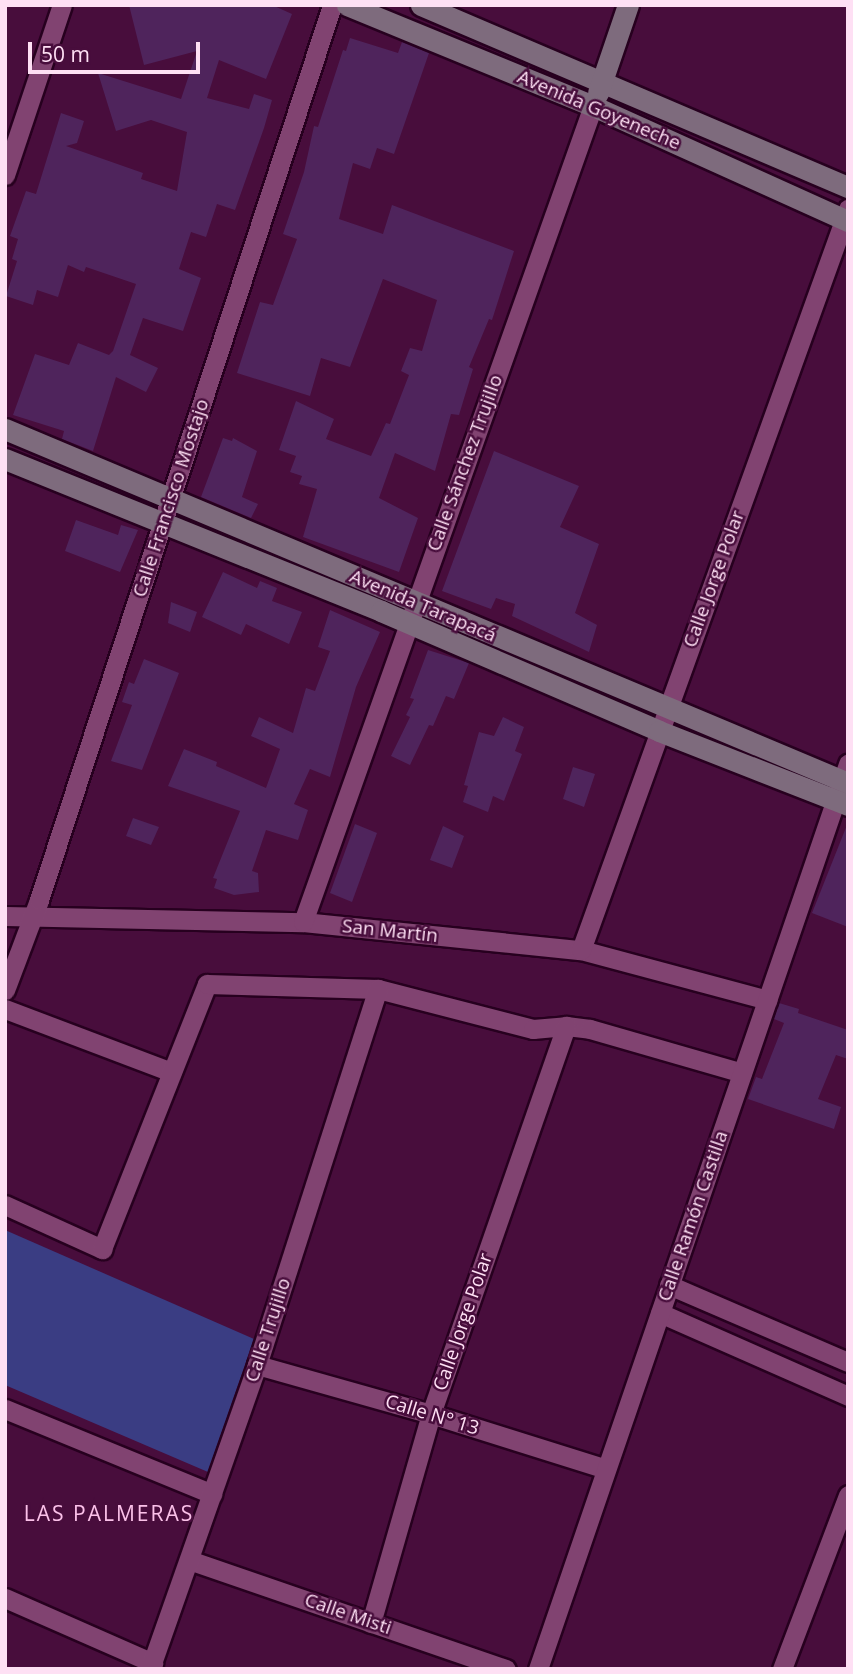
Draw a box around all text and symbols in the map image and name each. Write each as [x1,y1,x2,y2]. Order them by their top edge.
scale bar [32,28,203,72]
text: 50 m [41,40,90,68]
street label: Avenida Goyeneche [514,65,684,155]
street label: Calle Sánchez Trujillo [422,372,508,554]
street label: Calle Francisco Mostajo [128,396,214,600]
street label: Calle Jorge Polar [679,507,749,651]
street label: Avenida Tarapacá [346,565,500,647]
street label: San Martín [341,915,439,947]
street label: Calle Ramón Castilla [653,1128,733,1304]
street label: Calle Jorge Polar [429,1250,497,1394]
street label: Calle Trujillo [240,1275,296,1385]
street label: Calle N° 13 [382,1390,482,1440]
district label: LAS PALMERAS [25,1500,193,1526]
street label: Calle Misti [302,1589,394,1639]

